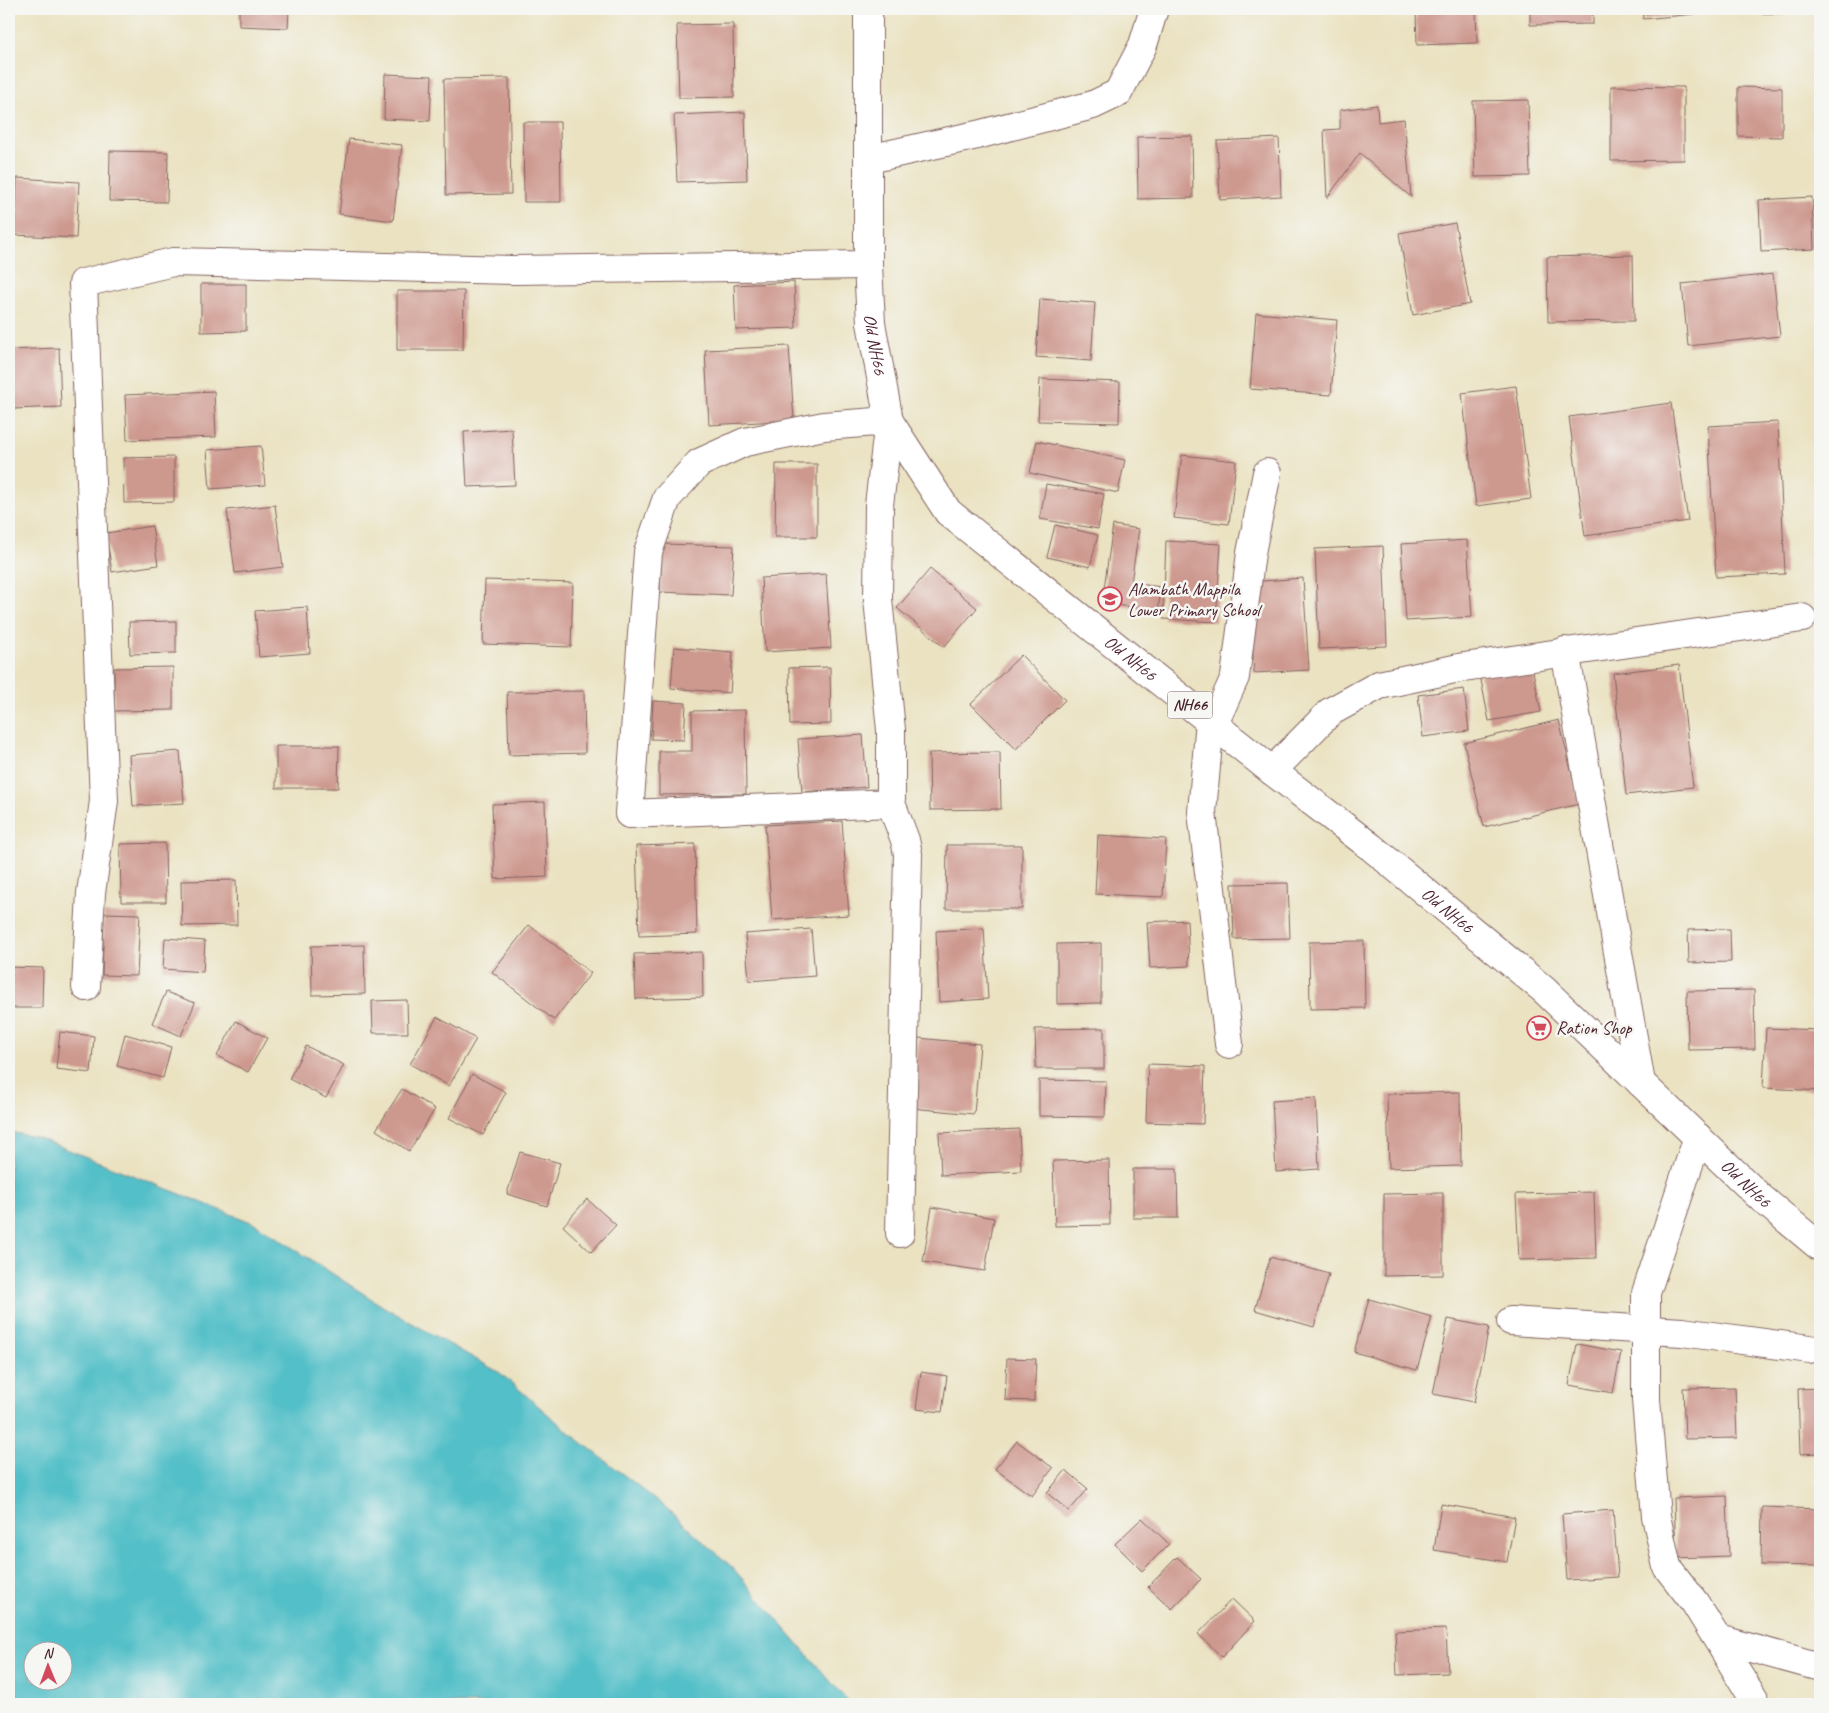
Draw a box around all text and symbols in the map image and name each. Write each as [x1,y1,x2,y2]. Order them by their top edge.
street label: Old NH66 [860,314,891,377]
place label: Alambath Mappila Lower Primary School [1128,578,1263,621]
school or university icon: Alambath Mappila Lower Primary School [1097,586,1123,612]
street label: Old NH66 [1100,630,1162,686]
road number: NH66 [1168,692,1212,718]
street label: Old NH66 [1417,882,1479,939]
supermarket icon: Ration Shop [1526,1015,1552,1041]
place label: Ration Shop [1556,1017,1633,1039]
street label: Old NH66 [1716,1155,1776,1213]
north arrow [22,1640,72,1690]
text: N [43,1645,55,1662]

